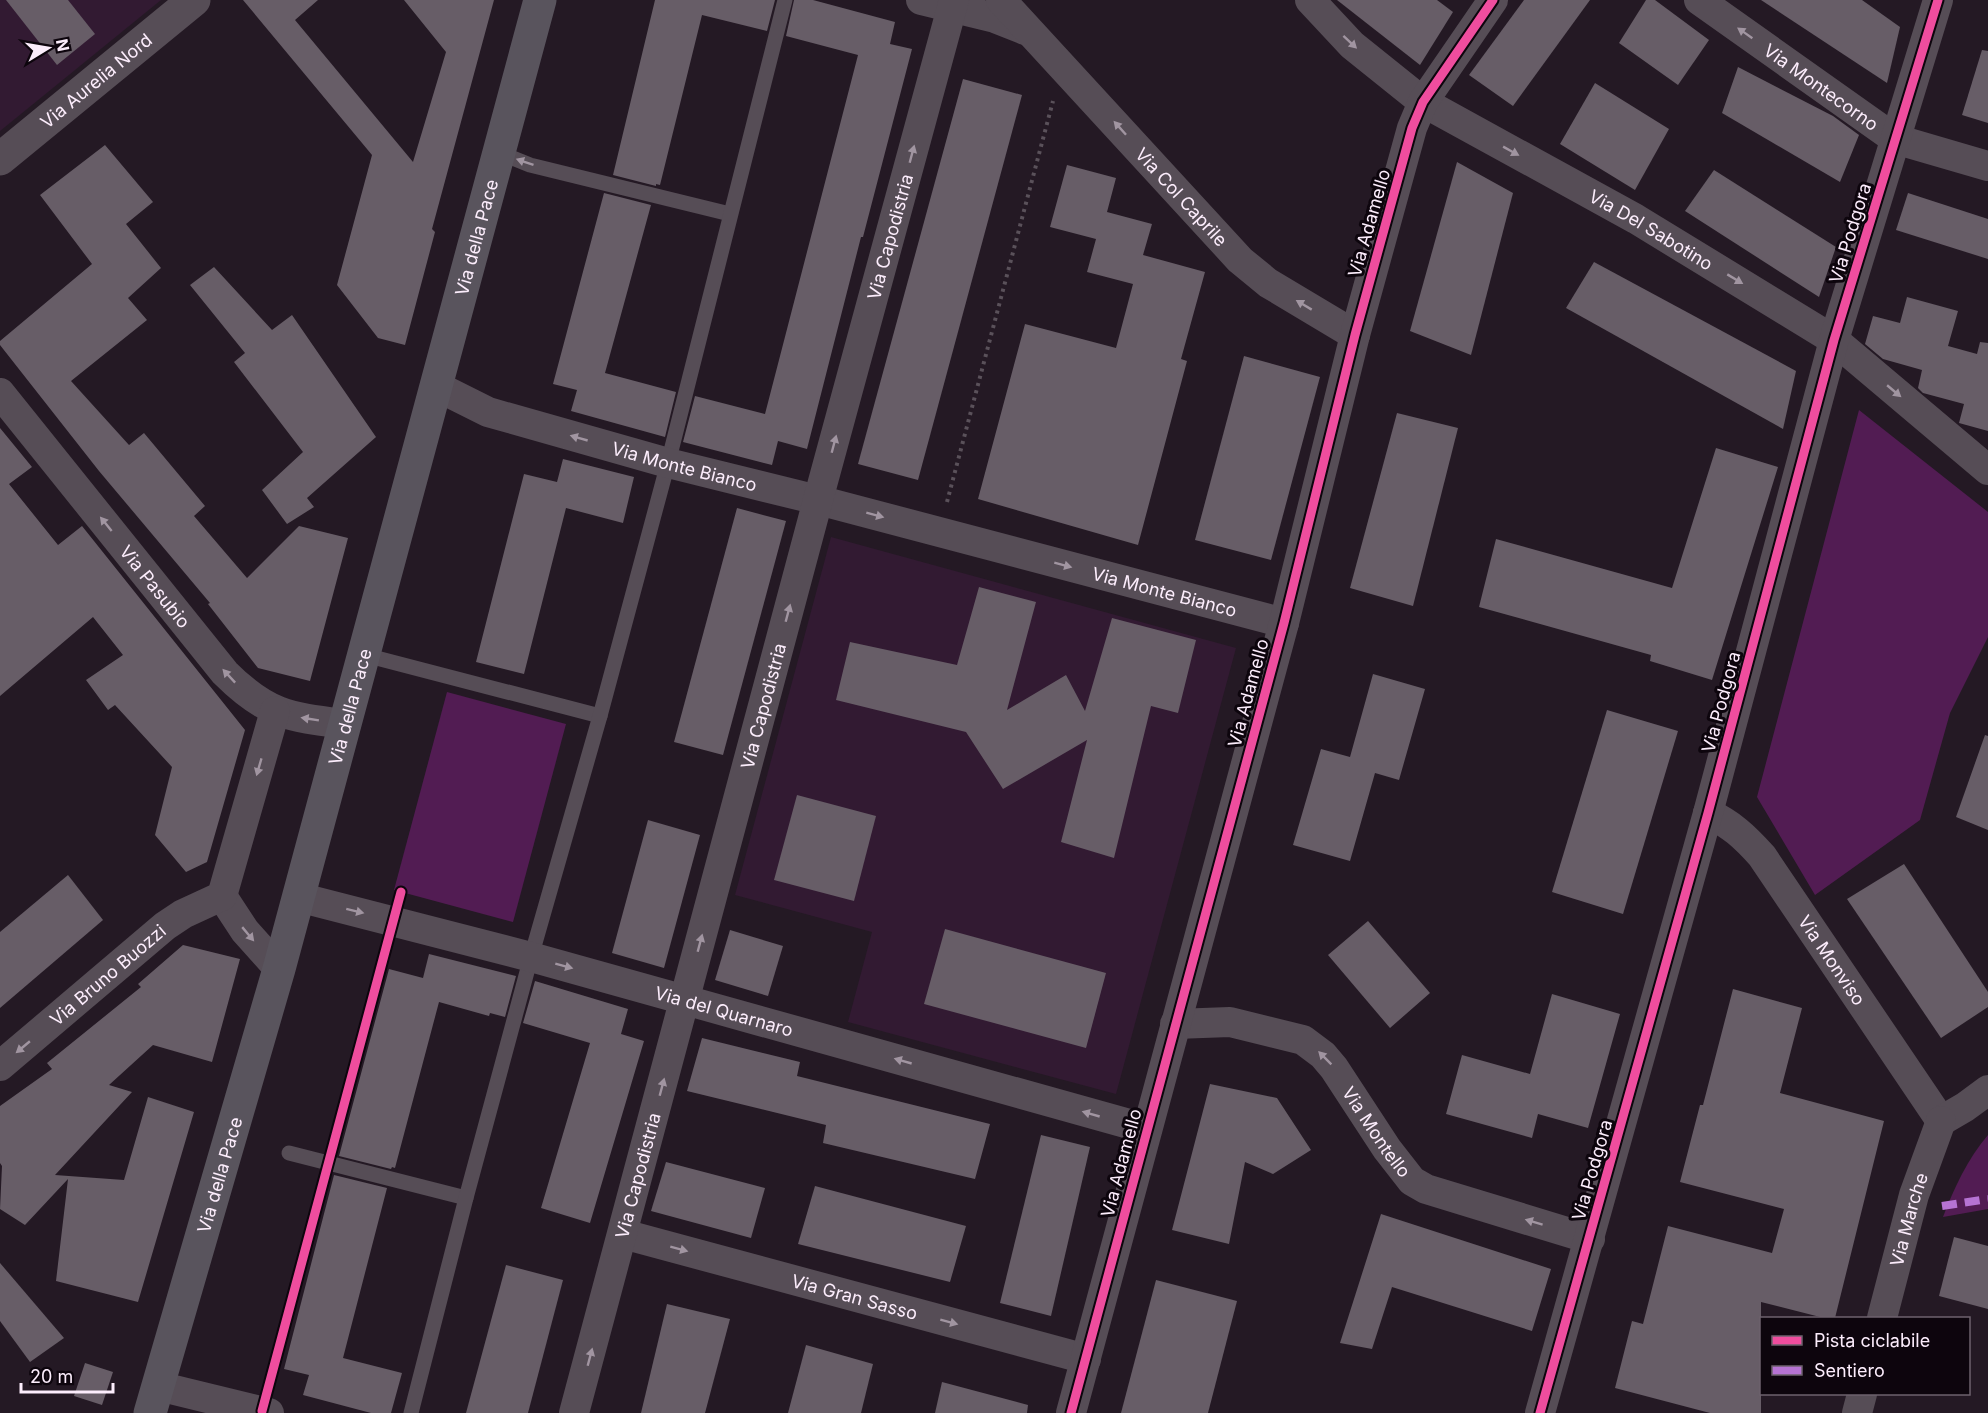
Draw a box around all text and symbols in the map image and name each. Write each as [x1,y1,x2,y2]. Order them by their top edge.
north arrow [18,18,78,78]
street label: Via Aurelia Nord [37,26,157,132]
one-way arrow [1737,27,1752,39]
one-way arrow [1343,35,1357,49]
street label: Via Montecorno [1760,39,1883,135]
one-way arrow [1113,121,1127,135]
street label: Via Col Caprile [1131,143,1232,250]
one-way arrow [908,145,918,163]
one-way arrow [1503,146,1520,156]
one-way arrow [516,157,534,167]
street label: Via Adamello [1344,167,1394,279]
street label: Via Capodistria [863,171,917,302]
street label: Via della Pace [450,177,502,298]
street label: Via Podgora [1825,180,1875,286]
street label: Via Del Sabotino [1586,185,1717,274]
one-way arrow [1726,274,1743,285]
one-way arrow [1296,300,1312,311]
one-way arrow [1886,384,1902,397]
one-way arrow [570,433,588,442]
one-way arrow [829,435,839,453]
street label: Via Monte Bianco [610,437,759,495]
one-way arrow [866,511,884,520]
one-way arrow [100,517,113,532]
street label: Via Pasubio [116,541,195,632]
one-way arrow [1054,561,1072,570]
street label: Via Monte Bianco [1090,562,1239,621]
one-way arrow [784,603,794,622]
street label: Via Adamello [1223,637,1273,749]
street label: Via Capodistria [736,641,790,771]
street label: Via della Pace [324,646,375,767]
street label: Via Podgora [1697,649,1745,755]
one-way arrow [222,668,236,683]
one-way arrow [301,715,320,724]
one-way arrow [254,759,263,777]
one-way arrow [346,907,364,916]
street label: Via Monviso [1794,911,1870,1009]
street label: Via Bruno Buozzi [45,920,170,1030]
one-way arrow [242,926,255,942]
one-way arrow [696,934,706,952]
one-way arrow [555,962,573,971]
street label: Via del Quarnaro [653,982,795,1040]
one-way arrow [15,1040,31,1053]
one-way arrow [1318,1051,1332,1066]
one-way arrow [894,1056,912,1065]
one-way arrow [658,1078,667,1096]
street label: Via Montello [1338,1082,1415,1181]
street label: Via Adamello [1096,1107,1146,1219]
one-way arrow [1082,1108,1100,1118]
street label: Via Capodistria [611,1110,664,1241]
street label: Via della Pace [192,1114,246,1235]
street label: Via Podgora [1568,1117,1616,1223]
street label: Via Marche [1885,1170,1932,1269]
one-way arrow [1525,1217,1543,1226]
one-way arrow [670,1245,688,1254]
street label: Via Gran Sasso [789,1270,920,1324]
legend [1760,1317,1970,1395]
one-way arrow [940,1318,958,1327]
text: Pista ciclabile [1814,1330,1930,1351]
one-way arrow [585,1347,595,1366]
scale bar [21,1356,112,1394]
text: Sentiero [1814,1360,1885,1381]
text: 20 m [30,1366,73,1387]

